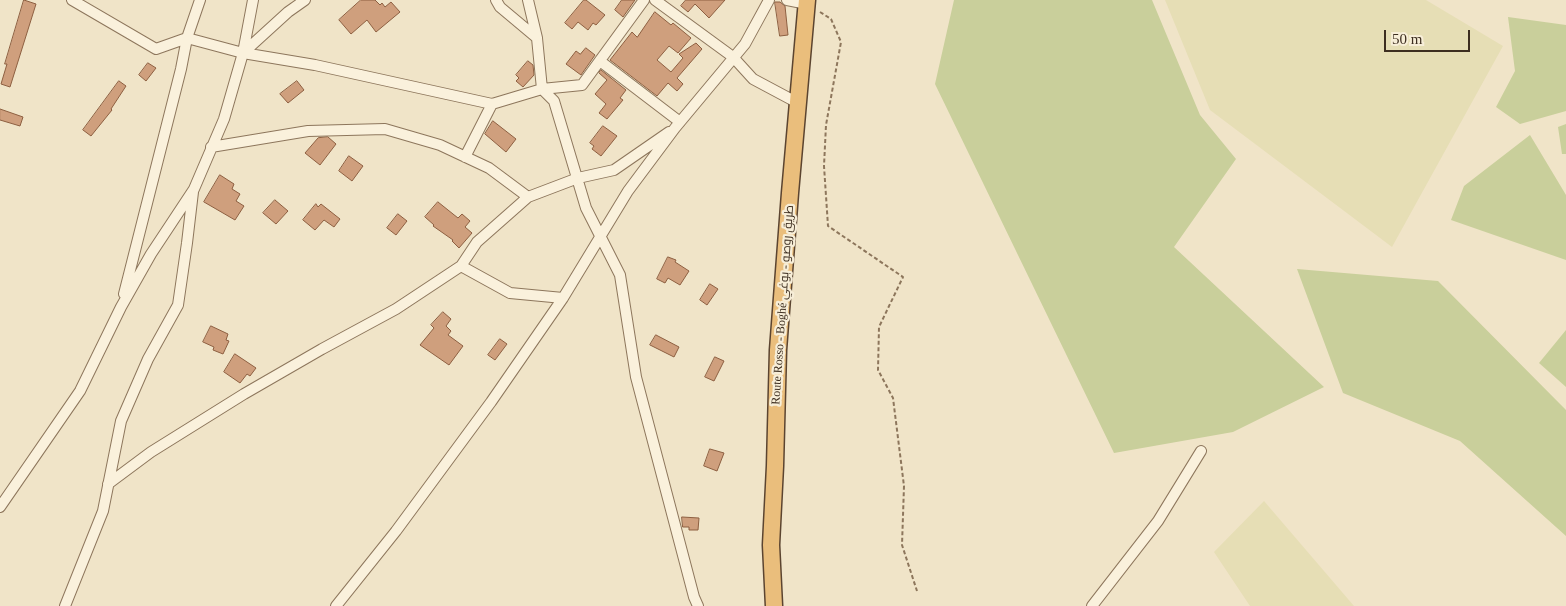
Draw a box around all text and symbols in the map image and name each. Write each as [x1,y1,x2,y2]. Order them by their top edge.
scale bar [1386,20,1472,52]
text: 50 m [1392,31,1422,47]
street label: Route Rosso - Boghé طريق روصو - بوغي [769,205,797,405]

